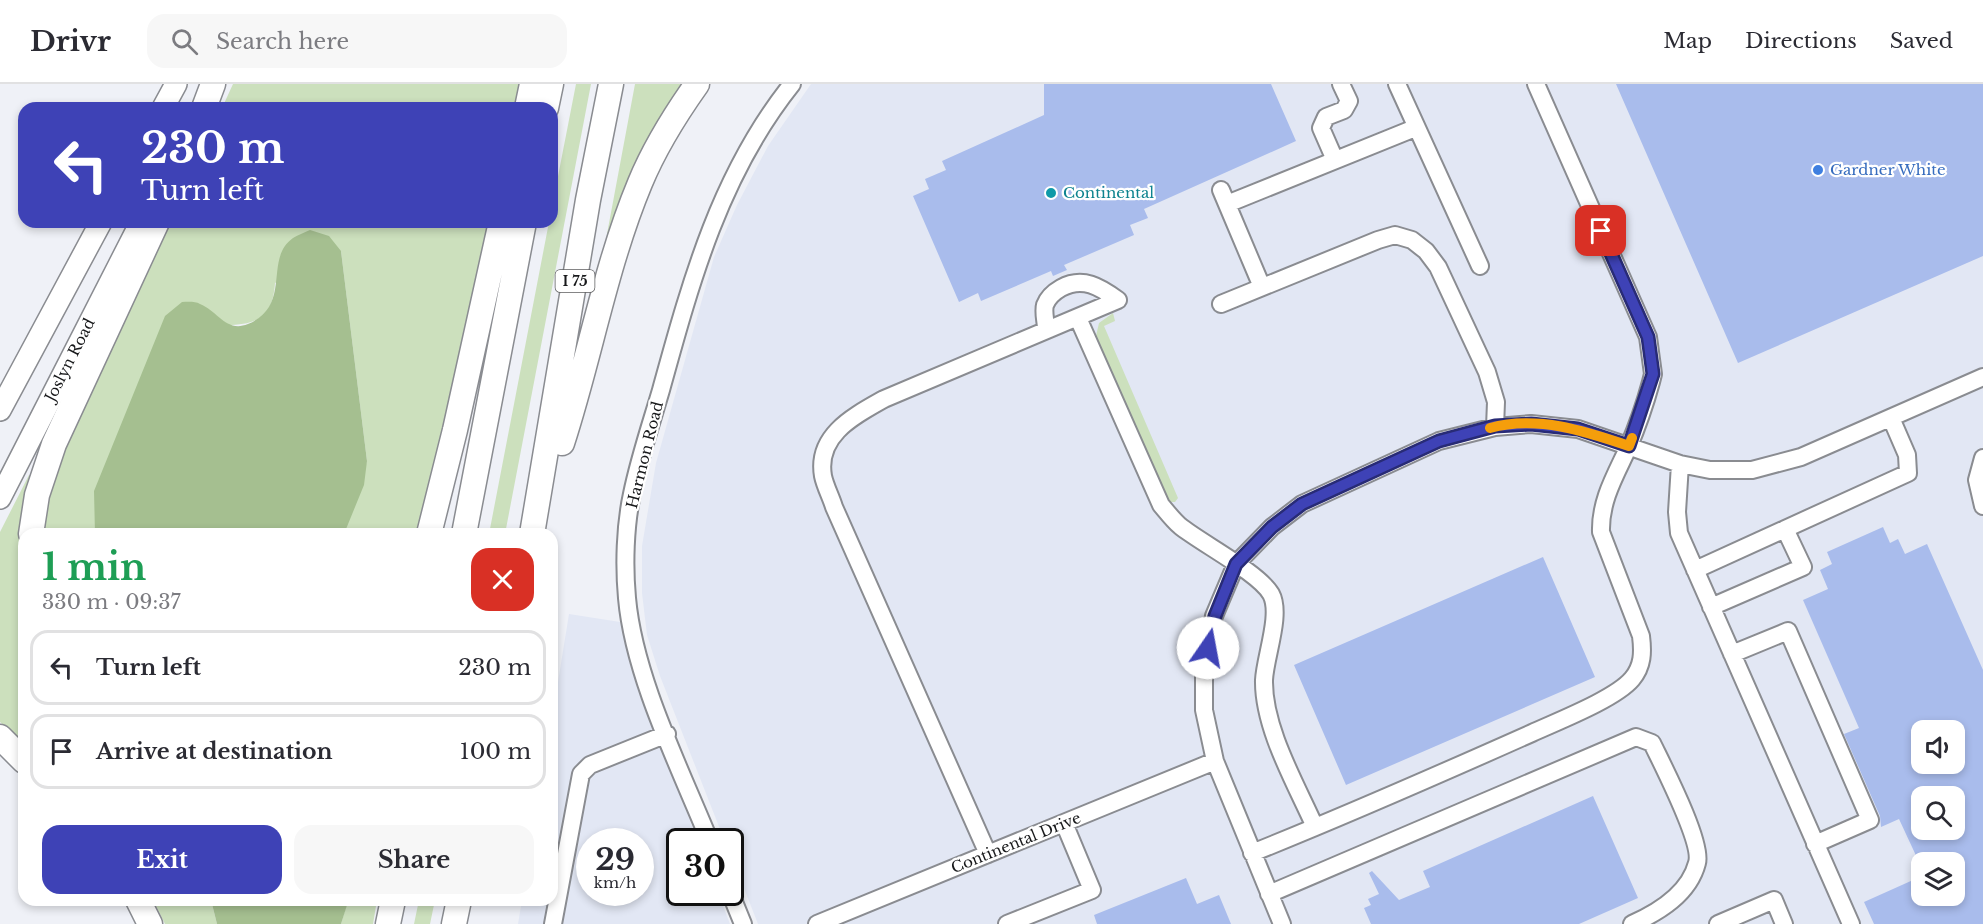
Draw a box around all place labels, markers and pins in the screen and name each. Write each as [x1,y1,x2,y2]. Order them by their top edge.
place label: Gardner White [1830,160,1946,179]
marker: Gardner White [1811,163,1825,177]
place label: Continental [1063,183,1154,202]
marker: Continental [1044,186,1058,200]
pin [1575,205,1626,256]

